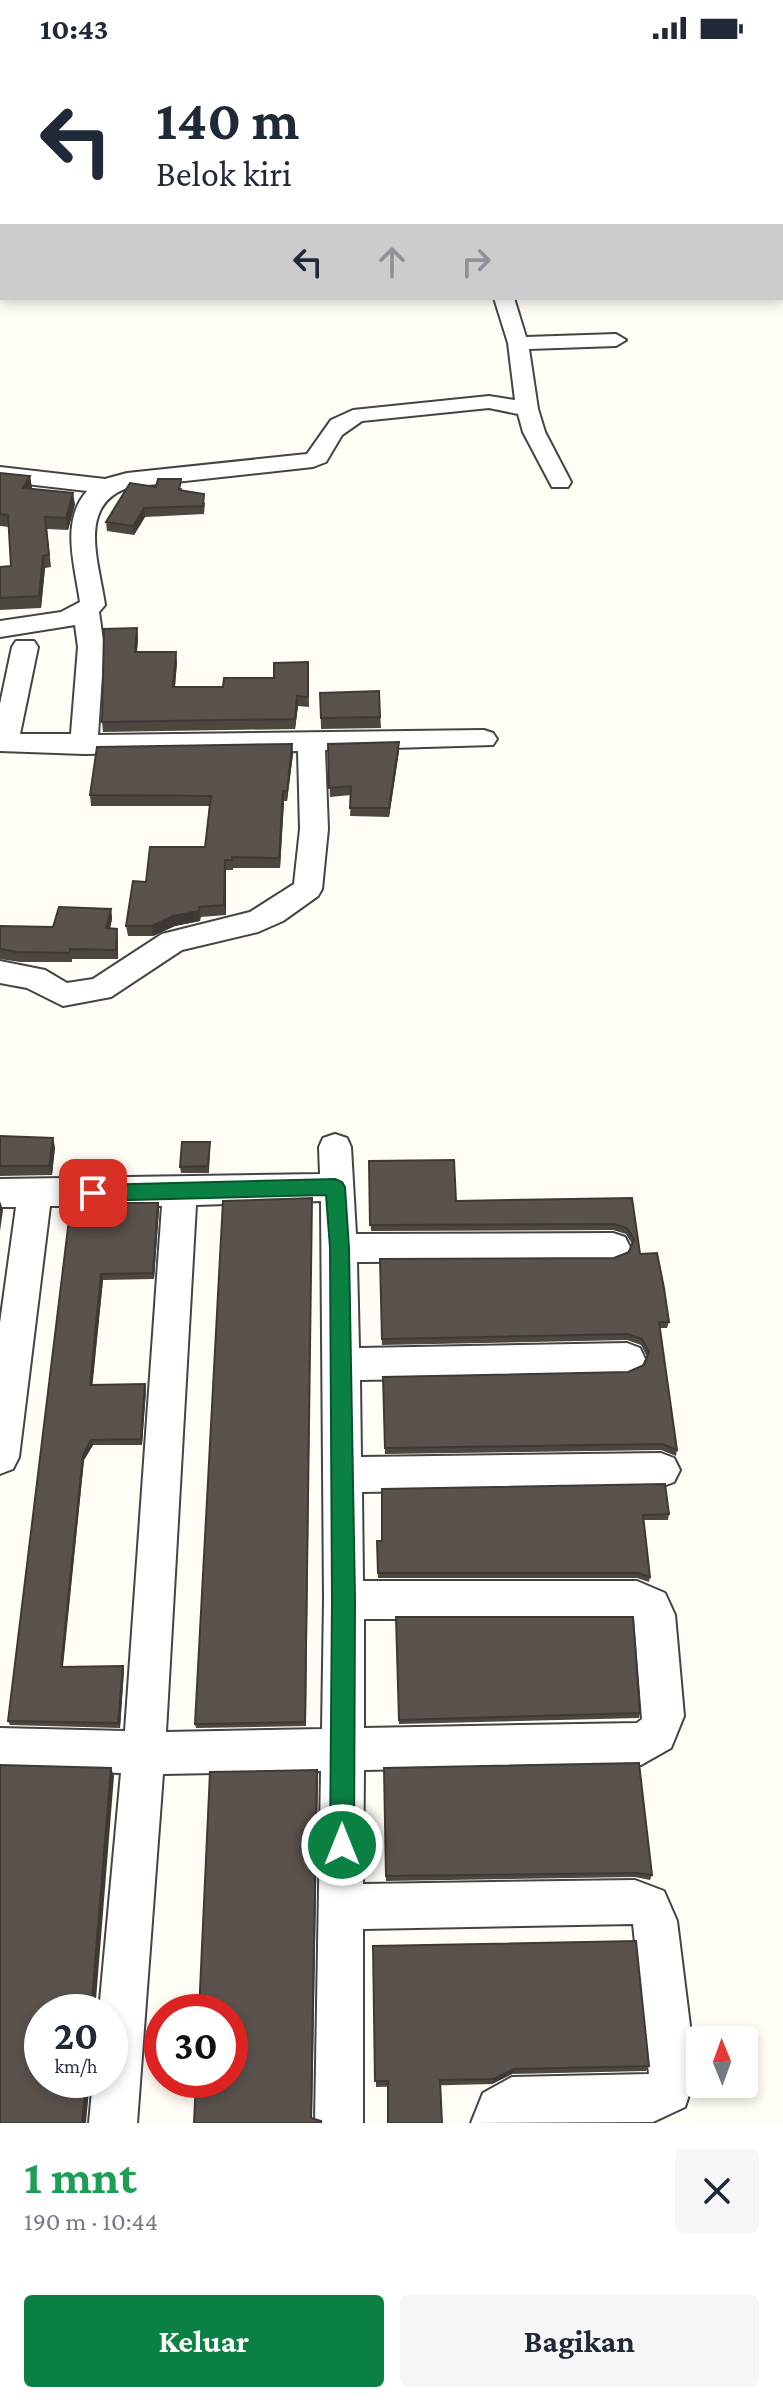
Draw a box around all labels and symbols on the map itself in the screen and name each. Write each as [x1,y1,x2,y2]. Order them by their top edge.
pin [59,1159,127,1227]
position arrow [300,1803,384,1887]
speed limit sign: 30 [144,1994,248,2098]
north arrow [686,2026,758,2098]

